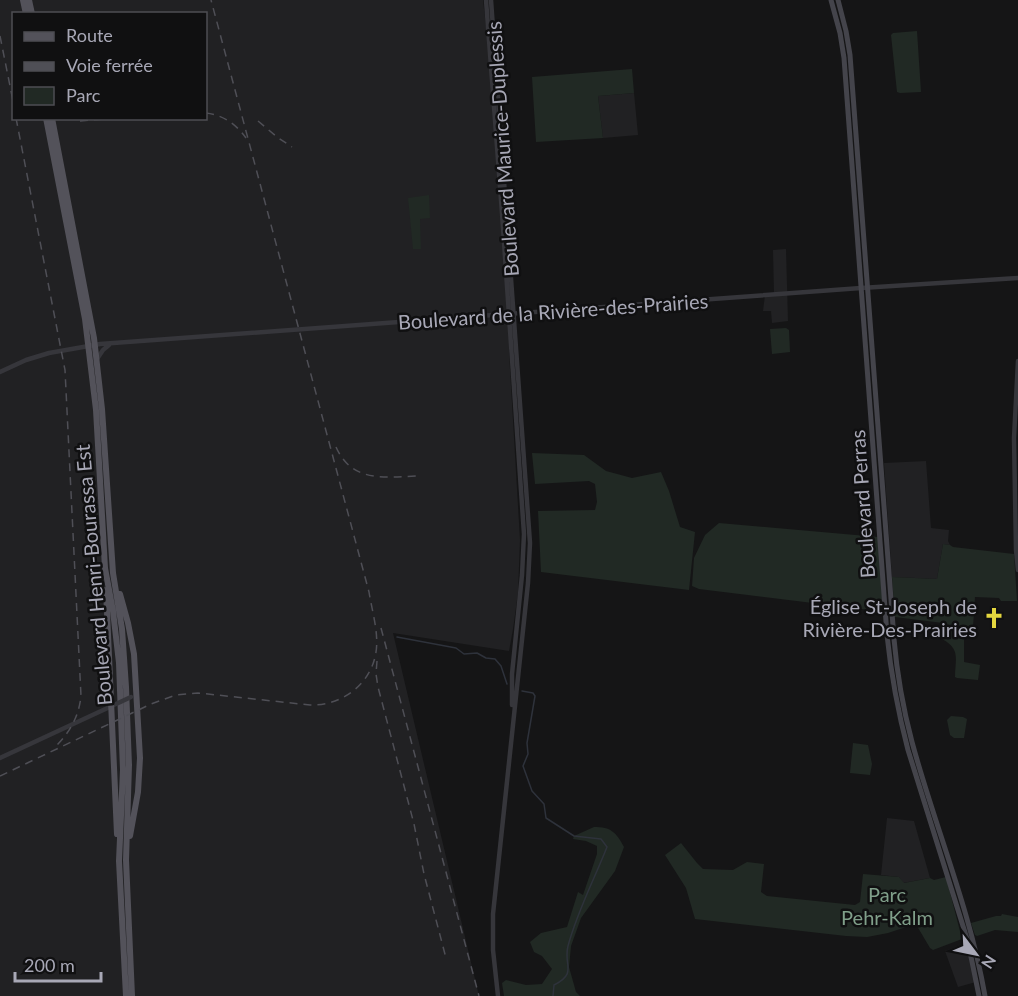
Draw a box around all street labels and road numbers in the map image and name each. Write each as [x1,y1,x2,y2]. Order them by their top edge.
street label: Boulevard Maurice-Duplessis [481,21,523,277]
street label: Boulevard de la Rivière-des-Prairies [397,288,709,334]
street label: Boulevard Perras [845,429,879,579]
street label: Boulevard Henri-Bourassa Est [70,444,116,706]

